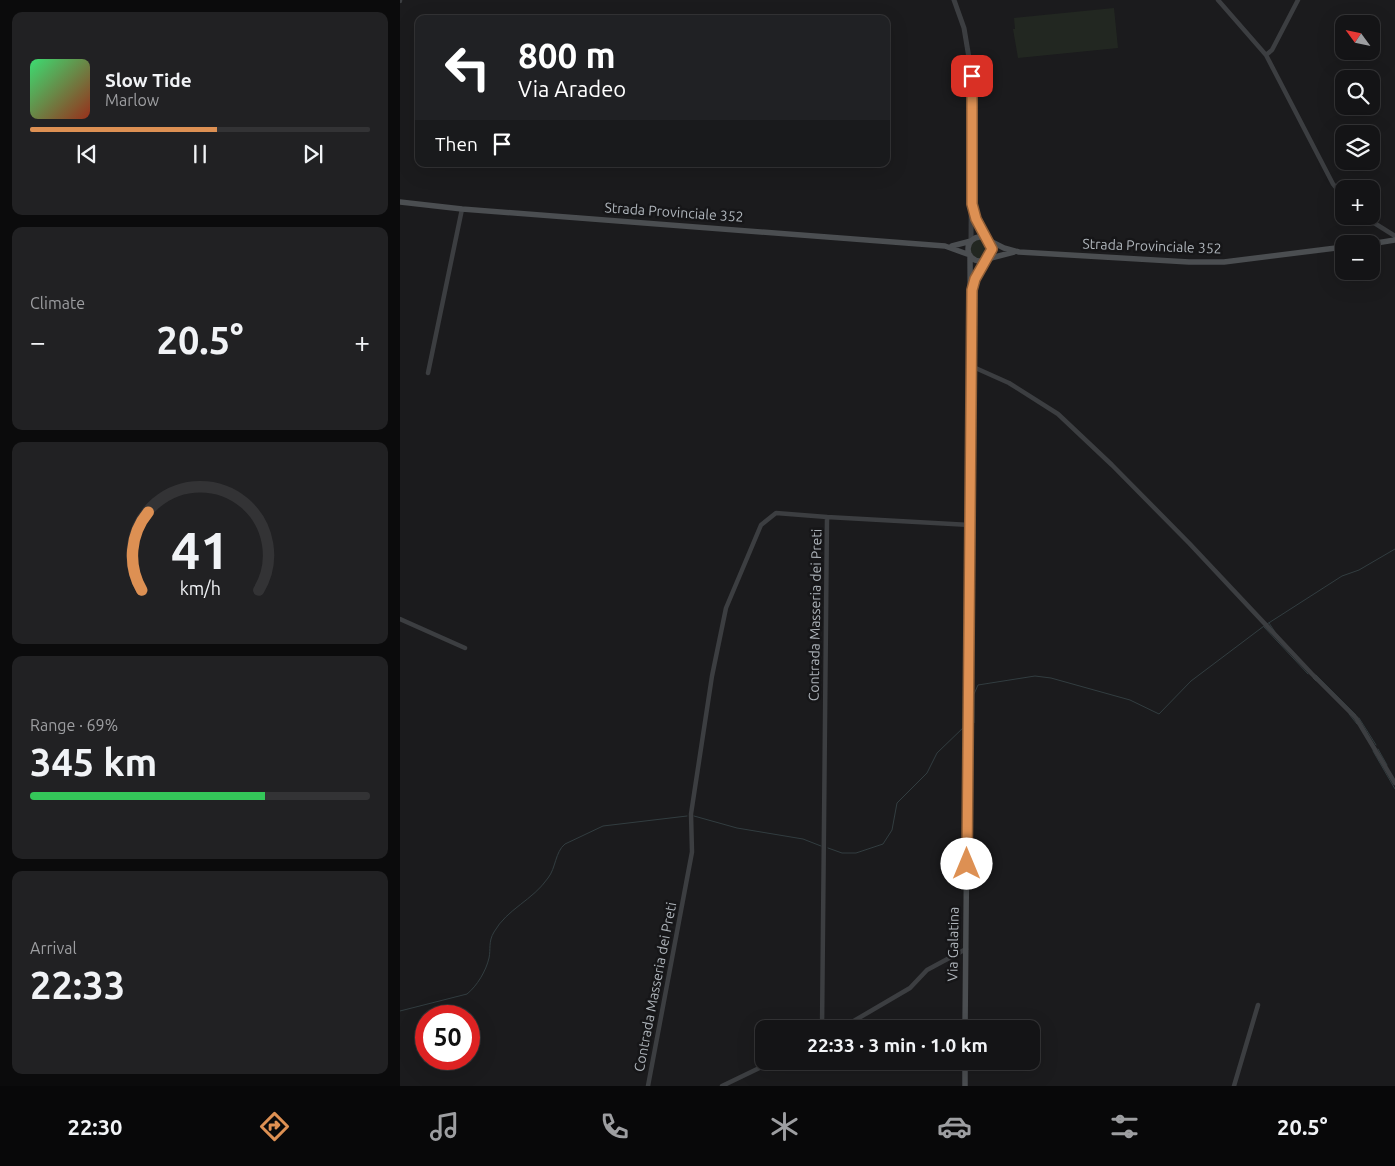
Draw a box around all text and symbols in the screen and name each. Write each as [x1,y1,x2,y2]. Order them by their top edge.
north arrow [1335,15,1380,60]
map controls [1335,15,1380,280]
icon: left [435,35,500,100]
text: 800 m [518,35,616,75]
pin [951,55,993,97]
icon: arrive [958,62,986,90]
text: Slow Tide [105,69,192,91]
button: search [1335,70,1380,115]
text: Via Aradeo [518,76,626,101]
text: Marlow [105,91,159,109]
button: layers [1335,125,1380,170]
icon: arrive [488,130,516,158]
text: Then [435,133,478,155]
icon: previous [73,140,101,168]
icon: pause [186,140,214,168]
icon: next [299,140,327,168]
button: + [1335,180,1380,225]
street label: Strada Provinciale 352 [604,199,744,225]
button: − [1335,235,1380,280]
street label: Strada Provinciale 352 [1082,236,1222,256]
text: Climate [30,294,85,312]
text: 20.5° [156,319,244,361]
text: − [30,326,46,357]
text: + [354,326,370,357]
text: 41 [171,521,229,579]
street label: Contrada Masseria dei Preti [805,529,825,701]
text: km/h [179,578,221,598]
text: Range · 69% [30,716,118,734]
text: 345 km [30,741,157,783]
position arrow [940,837,992,889]
street label: Contrada Masseria dei Preti [631,901,679,1073]
street label: Via Galatina [944,907,962,981]
text: Arrival [30,939,77,957]
text: 22:33 [30,964,125,1006]
speed limit sign: 50 [415,1005,480,1070]
text: 22:33 · 3 min · 1.0 km [807,1034,988,1056]
icon: directions [257,1109,292,1144]
icon: music [427,1109,462,1144]
icon: phone [597,1109,632,1144]
icon: climate [767,1109,802,1144]
icon: car [937,1109,972,1144]
icon: filters [1107,1109,1142,1144]
text: 22:30 [67,1114,123,1139]
text: 20.5° [1277,1114,1327,1139]

